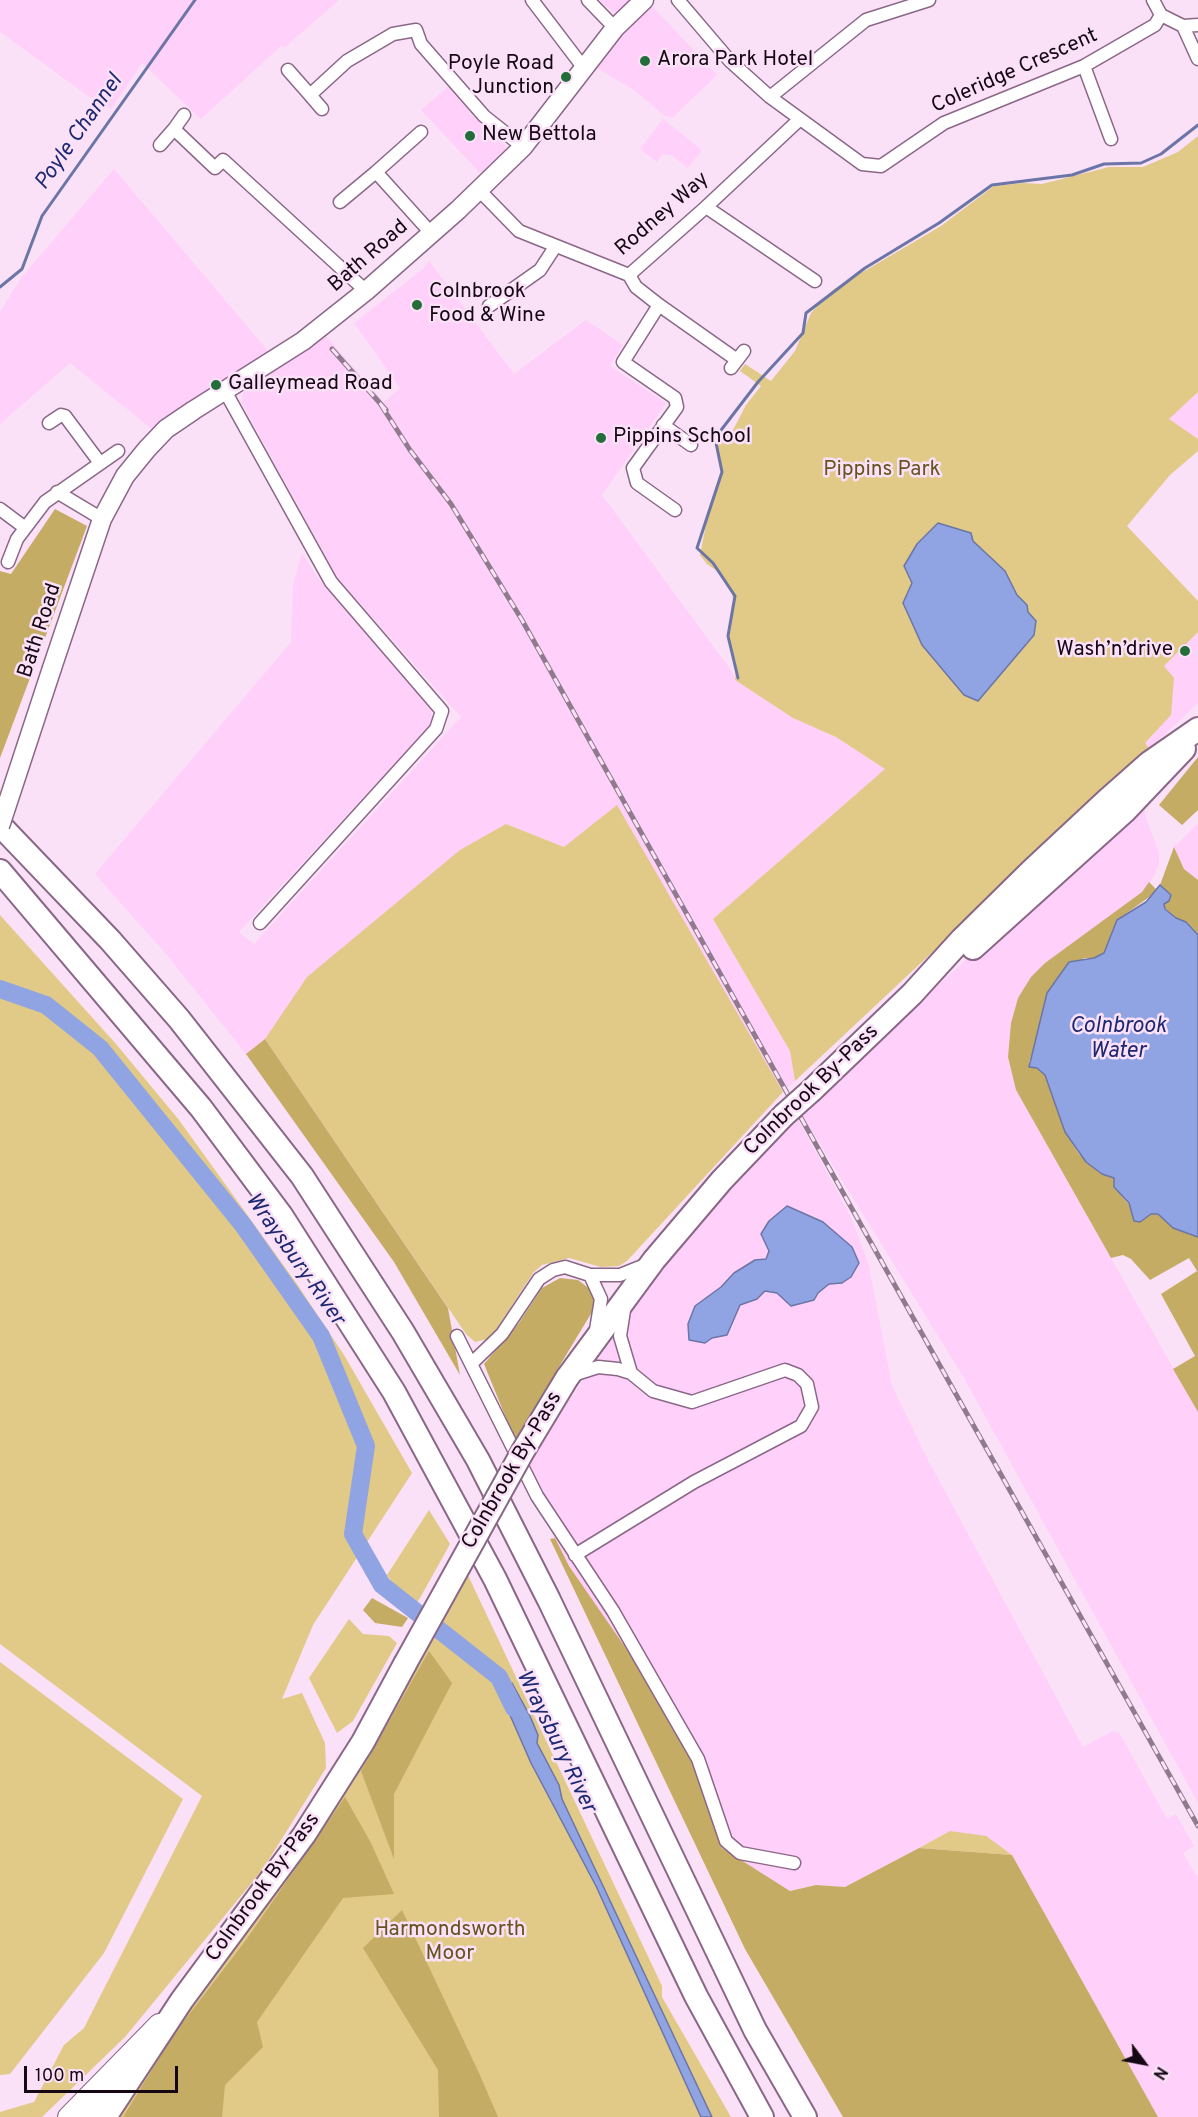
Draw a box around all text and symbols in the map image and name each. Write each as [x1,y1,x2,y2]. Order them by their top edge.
street label: Coleridge Crescent [928,24,1102,120]
place label: Arora Park Hotel [657,48,813,74]
place label: Poyle Road Junction [448,52,554,102]
marker: Arora Park Hotel [638,54,652,68]
water label: Poyle Channel [30,70,130,196]
marker: Poyle Road Junction [559,70,573,84]
place label: New Bettola [482,123,597,149]
marker: New Bettola [463,129,477,143]
street label: Rodney Way [611,168,715,262]
street label: Bath Road [324,215,414,299]
place label: Colnbrook Food & Wine [429,280,546,330]
marker: Colnbrook Food & Wine [410,298,424,312]
place label: Galleymead Road [228,372,393,398]
marker: Galleymead Road [209,378,223,392]
place label: Pippins School [613,425,751,451]
marker: Pippins School [594,431,608,445]
park label: Pippins Park [823,458,941,484]
street label: Bath Road [14,581,68,681]
place label: Wash’n’drive [1056,638,1173,664]
marker: Wash’n’drive [1178,644,1192,658]
water label: Colnbrook Water [1070,1015,1166,1066]
street label: Colnbrook By-Pass [739,1020,885,1162]
water label: Wraysbury River [239,1189,349,1331]
street label: Colnbrook By-Pass [458,1388,568,1554]
water label: Wraysbury River [509,1666,601,1818]
street label: Colnbrook By-Pass [202,1809,326,1967]
park label: Harmondsworth Moor [375,1918,525,1968]
north arrow [1114,2033,1174,2093]
scale bar [27,2054,182,2092]
text: N [1148,2062,1171,2083]
text: 100 m [35,2065,84,2088]

